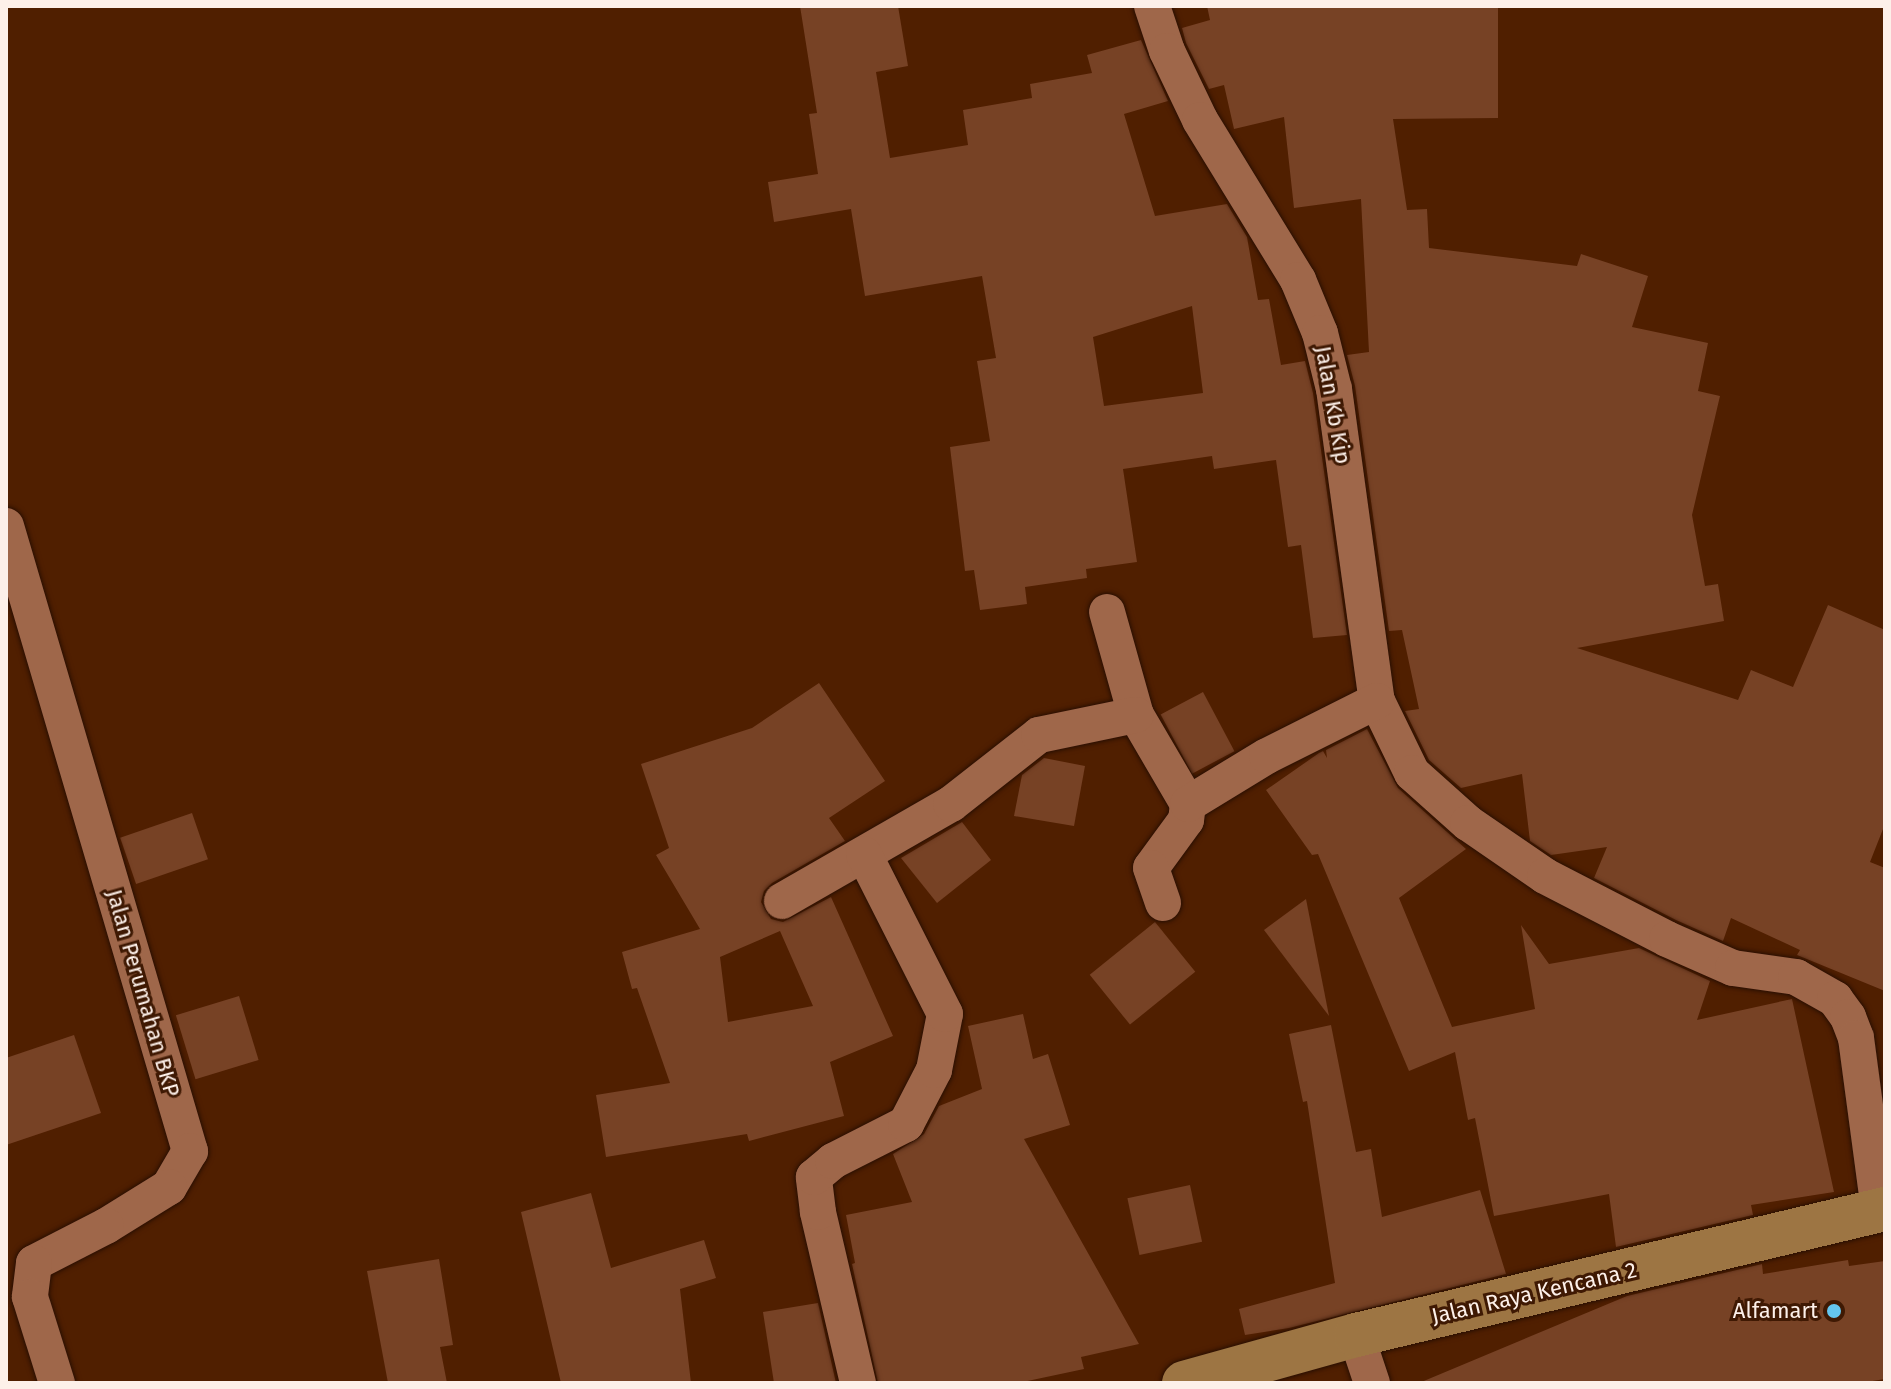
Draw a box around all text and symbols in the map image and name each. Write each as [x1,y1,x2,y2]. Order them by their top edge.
street label: Jalan Kb Kip [1310,344,1356,466]
street label: Jalan Perumahan BKP [101,886,185,1100]
street label: Jalan Raya Kencana 2 [1429,1257,1639,1329]
place label: Alfamart [1733,1298,1818,1324]
marker: Alfamart [1825,1302,1843,1320]

